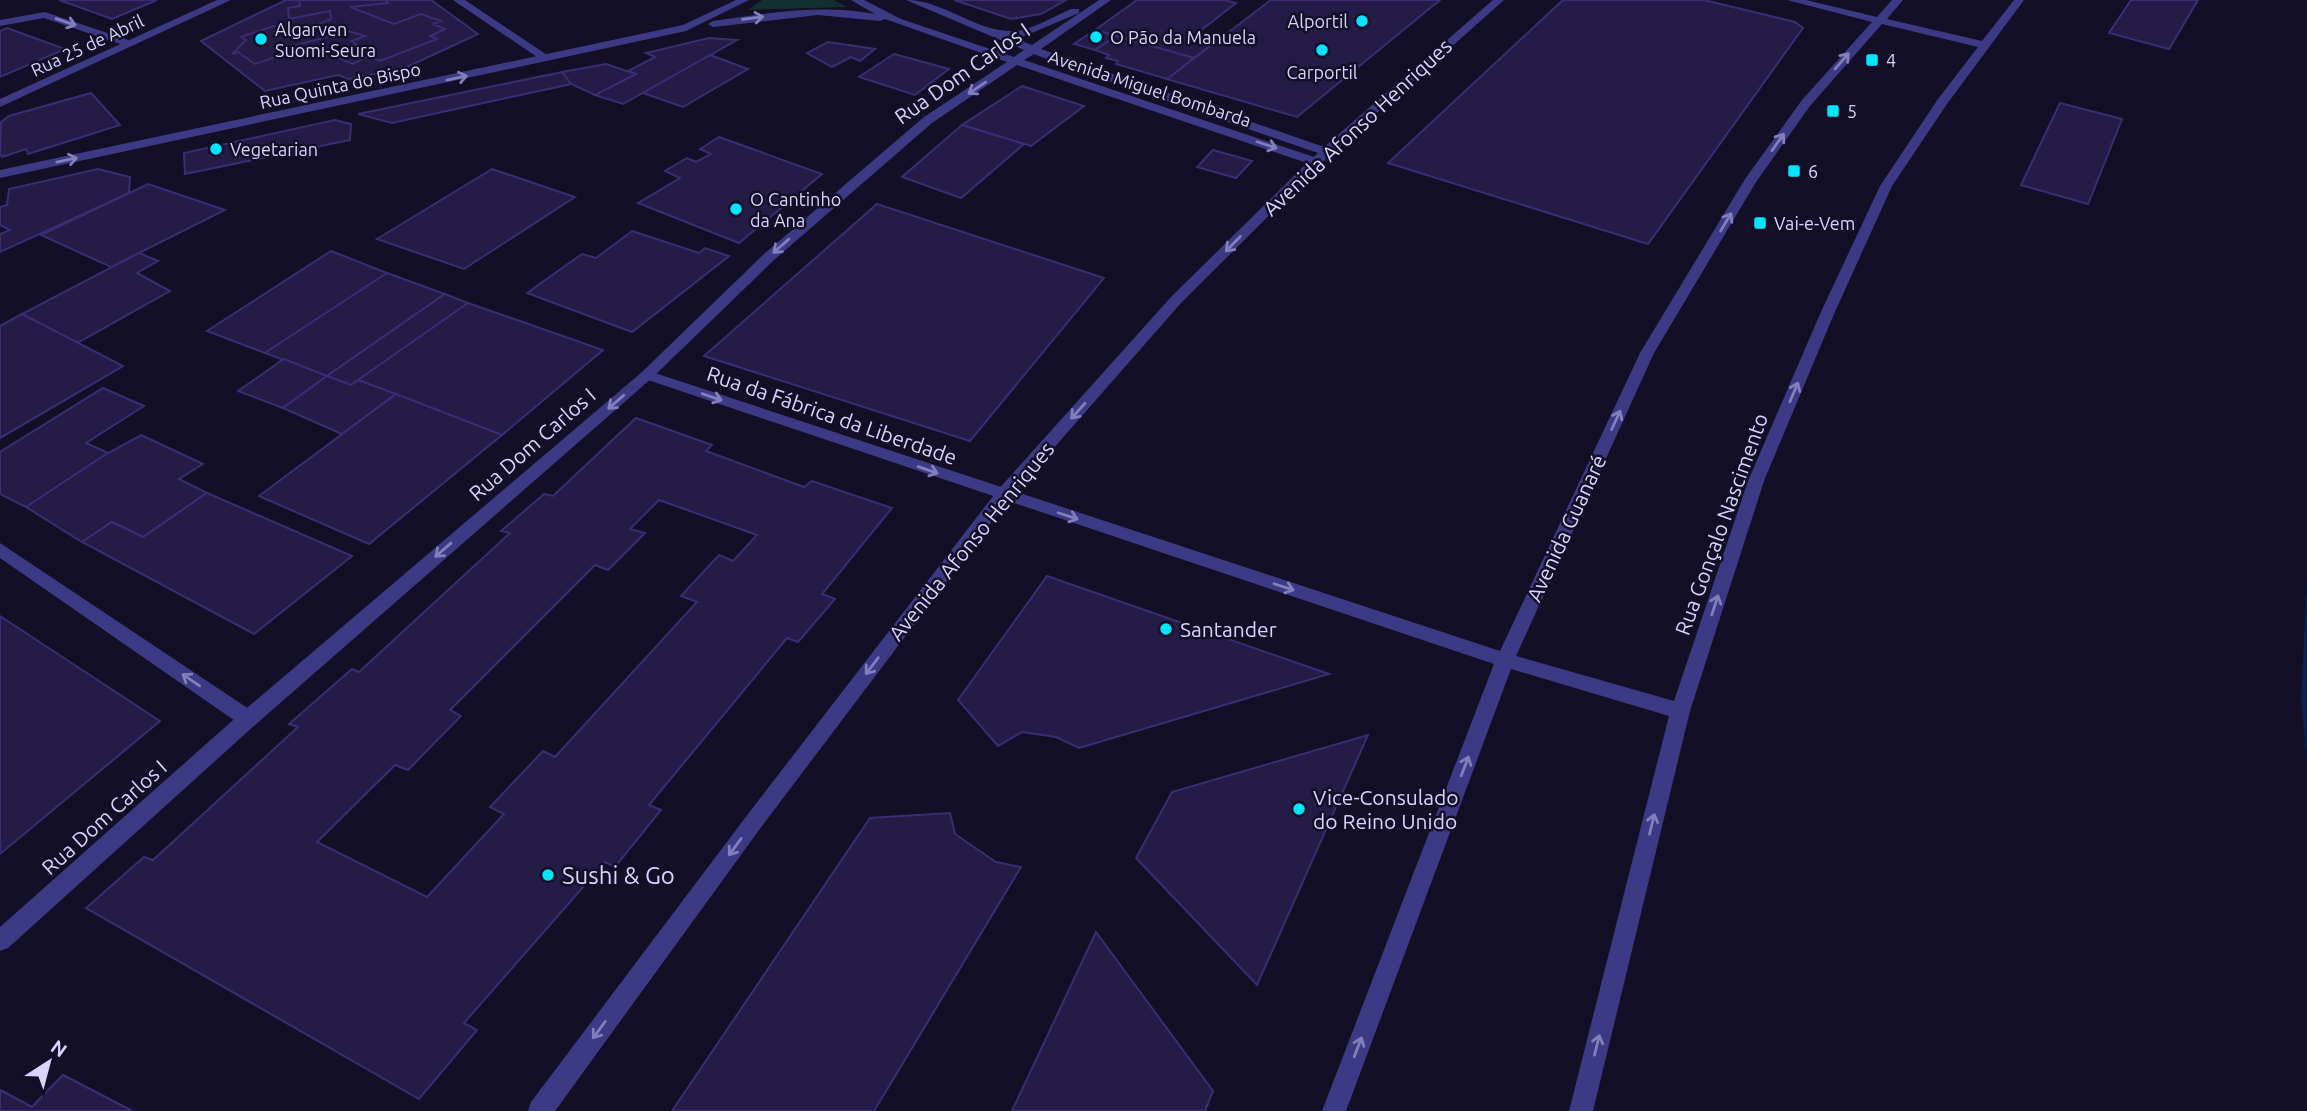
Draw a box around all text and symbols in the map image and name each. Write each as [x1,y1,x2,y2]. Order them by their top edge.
street label: Rua 25 de Abril [27,10,147,80]
one-way arrow [741,11,764,24]
place label: Alportil [1288,11,1348,31]
marker: Alportil [1354,13,1370,29]
one-way arrow [54,17,76,30]
street label: Rua Dom Carlos I [890,17,1034,129]
place label: Algarven Suomi-Seura [275,19,376,60]
place label: O Pão da Manuela [1110,27,1256,47]
marker: O Pão da Manuela [1088,29,1104,45]
marker: Algarven Suomi-Seura [253,31,269,47]
street label: Avenida Afonso Henriques [1258,33,1456,221]
marker: Carportil [1314,42,1330,58]
street label: Avenida Miguel Bombarda [1046,46,1254,130]
place label: 4 [1886,50,1896,70]
marker: 4 [1864,52,1880,68]
one-way arrow [1834,53,1850,71]
street label: Rua Quinta do Bispo [258,58,423,113]
place label: Carportil [1286,62,1358,82]
one-way arrow [445,71,468,85]
one-way arrow [968,81,987,95]
place label: 5 [1847,101,1857,121]
marker: 5 [1825,103,1841,119]
one-way arrow [1771,133,1785,152]
place label: Vegetarian [230,139,318,159]
one-way arrow [1255,140,1277,152]
marker: Vegetarian [208,141,224,157]
one-way arrow [55,152,78,166]
place label: 6 [1808,161,1818,181]
marker: 6 [1786,163,1802,179]
place label: O Cantinho da Ana [750,189,841,230]
marker: O Cantinho da Ana [728,201,744,217]
one-way arrow [1720,212,1734,232]
place label: Vai-e-Vem [1774,213,1855,233]
marker: Vai-e-Vem [1752,215,1768,231]
one-way arrow [1224,236,1241,253]
one-way arrow [773,238,791,254]
street label: Rua da Fábrica da Liberdade [704,361,960,469]
one-way arrow [1788,382,1801,404]
street label: Rua Dom Carlos I [464,383,600,505]
one-way arrow [701,391,723,404]
one-way arrow [607,394,625,410]
one-way arrow [1070,402,1086,420]
one-way arrow [1610,410,1623,431]
street label: Rua Gonçalo Nascimento [1670,410,1772,638]
street label: Avenida Afonso Henriques [883,437,1059,645]
street label: Avenida Guanaré [1521,451,1611,605]
one-way arrow [916,464,938,477]
one-way arrow [1056,511,1078,523]
one-way arrow [435,542,453,558]
one-way arrow [1272,582,1294,594]
one-way arrow [1710,595,1722,617]
place label: Santander [1180,617,1277,641]
marker: Santander [1158,621,1174,637]
one-way arrow [865,656,880,675]
one-way arrow [182,673,201,687]
street label: Rua Dom Carlos I [37,755,171,879]
one-way arrow [1459,755,1472,777]
place label: Vice-Consulado do Reino Unido [1313,785,1459,833]
marker: Vice-Consulado do Reino Unido [1291,801,1307,817]
one-way arrow [1645,813,1659,836]
one-way arrow [727,837,742,856]
place label: Sushi & Go [562,862,675,889]
marker: Sushi & Go [540,867,556,883]
one-way arrow [592,1020,607,1039]
north arrow [14,1027,84,1097]
one-way arrow [1591,1034,1604,1056]
text: N [47,1035,71,1061]
one-way arrow [1353,1037,1365,1059]

